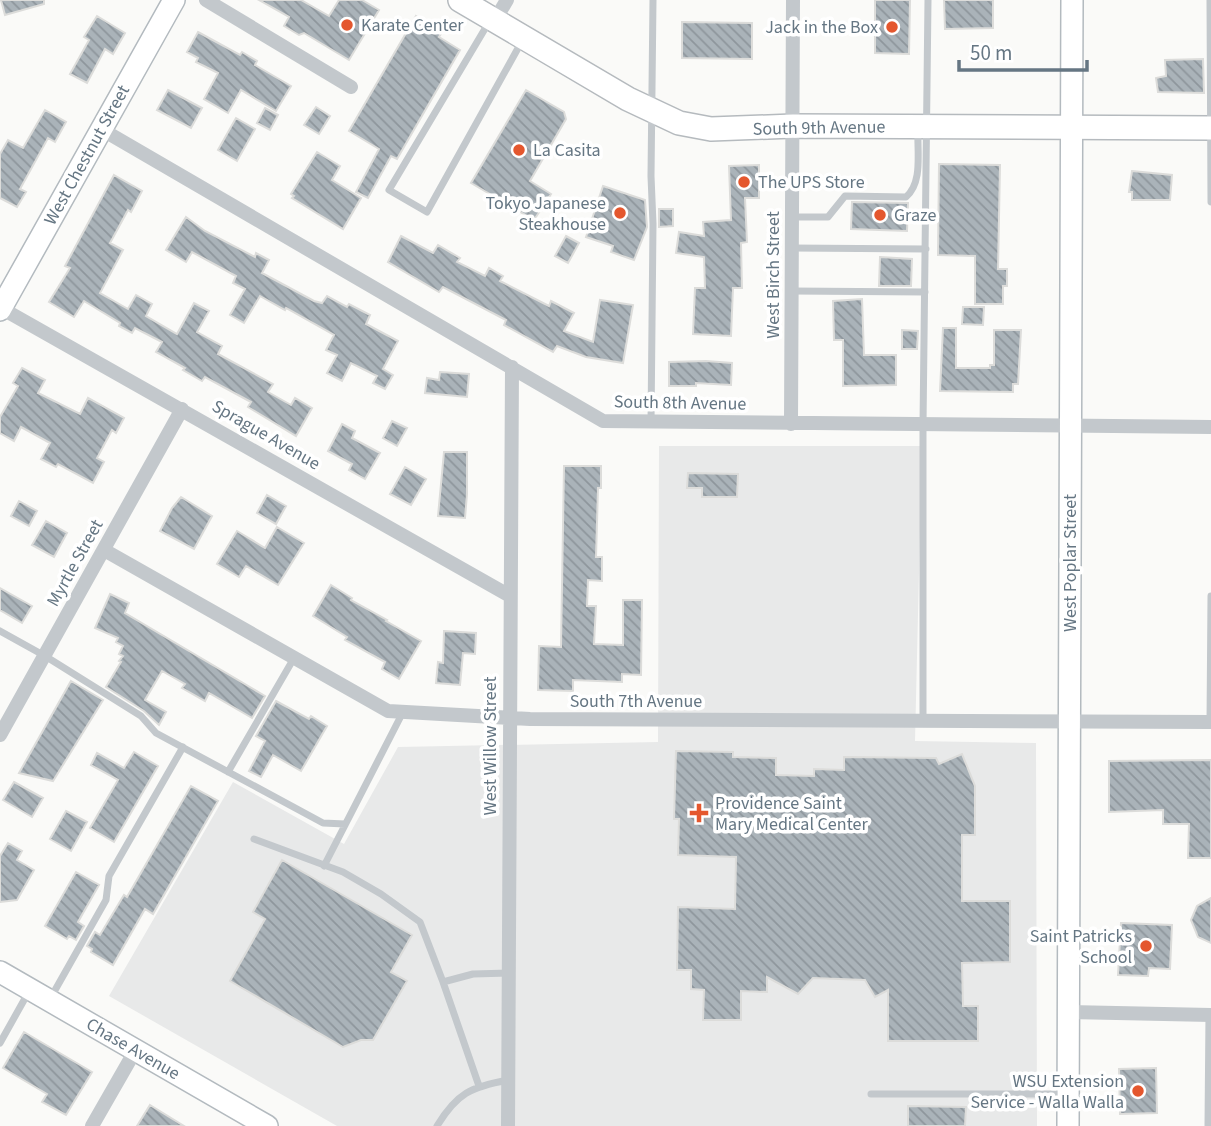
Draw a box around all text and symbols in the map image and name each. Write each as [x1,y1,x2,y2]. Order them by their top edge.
place label: Karate Center [361,13,464,38]
place label: Jack in the Box [765,15,878,40]
marker: Karate Center [339,17,355,33]
marker: Jack in the Box [884,19,900,35]
scale bar [959,28,1087,72]
text: 50 m [970,38,1012,68]
street label: West Chestnut Street [38,80,136,230]
street label: South 9th Avenue [753,114,886,142]
place label: La Casita [533,138,601,163]
marker: La Casita [511,142,527,158]
place label: The UPS Store [758,170,865,195]
marker: The UPS Store [736,174,752,190]
place label: Tokyo Japanese Steakhouse [485,191,606,237]
place label: Graze [894,203,936,228]
marker: Tokyo Japanese Steakhouse [612,205,628,221]
marker: Graze [872,207,888,223]
street label: West Birch Street [761,211,786,339]
street label: South 8th Avenue [614,389,747,417]
street label: Sprague Avenue [207,394,325,476]
street label: West Poplar Street [1058,494,1083,632]
street label: Myrtle Street [41,515,109,611]
street label: West Willow Street [478,676,503,816]
street label: South 7th Avenue [570,689,702,714]
place label: Providence Saint Mary Medical Center [715,791,868,837]
marker: Providence Saint Mary Medical Center [689,803,709,823]
place label: Saint Patricks School [1030,924,1132,970]
marker: Saint Patricks School [1138,938,1154,954]
street label: Chase Avenue [81,1012,185,1086]
place label: WSU Extension Service - Walla Walla [970,1069,1124,1115]
marker: WSU Extension Service - Walla Walla [1130,1083,1146,1099]

